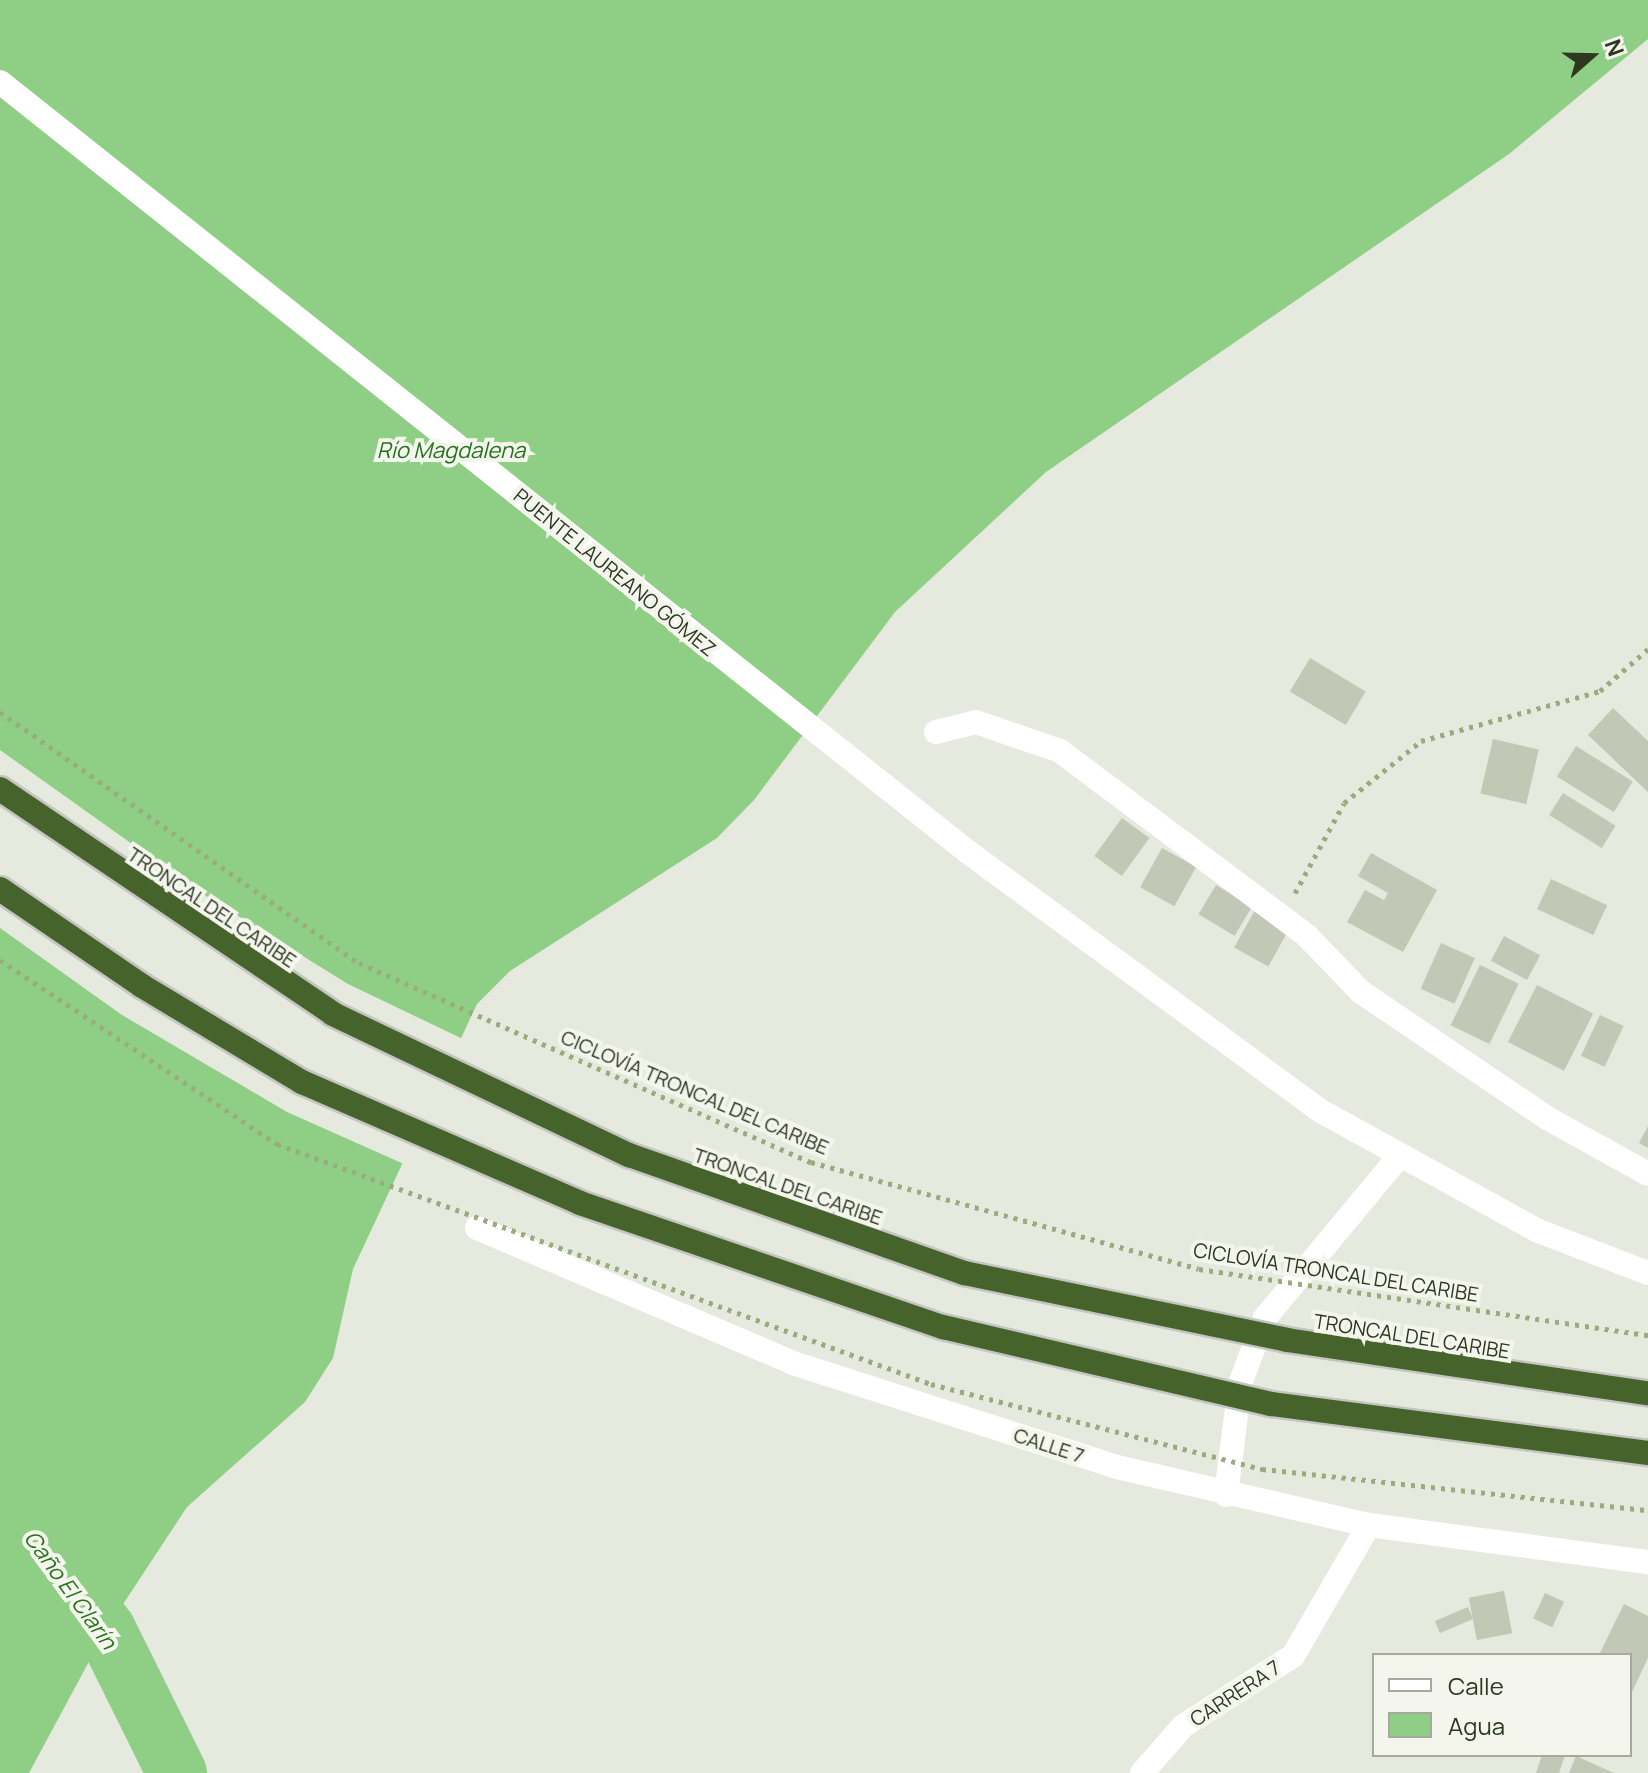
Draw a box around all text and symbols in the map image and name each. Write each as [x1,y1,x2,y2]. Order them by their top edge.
north arrow [1552,16,1632,96]
text: N [1598,35,1631,60]
water label: Río Magdalena [377,438,525,464]
street label: PUENTE LAUREANO GÓMEZ [509,483,721,661]
street label: TRONCAL DEL CARIBE [122,841,302,973]
street label: CICLOVÍA TRONCAL DEL CARIBE [557,1024,833,1160]
street label: TRONCAL DEL CARIBE [690,1142,886,1230]
street label: CICLOVÍA TRONCAL DEL CARIBE [1191,1237,1481,1307]
street label: TRONCAL DEL CARIBE [1311,1309,1513,1363]
street label: CALLE 7 [1011,1422,1087,1468]
water label: Caño El Clarín [18,1526,122,1654]
legend [1372,1653,1632,1757]
street label: CARRERA 7 [1185,1655,1285,1731]
text: Calle [1448,1669,1504,1702]
text: Agua [1448,1709,1505,1742]

